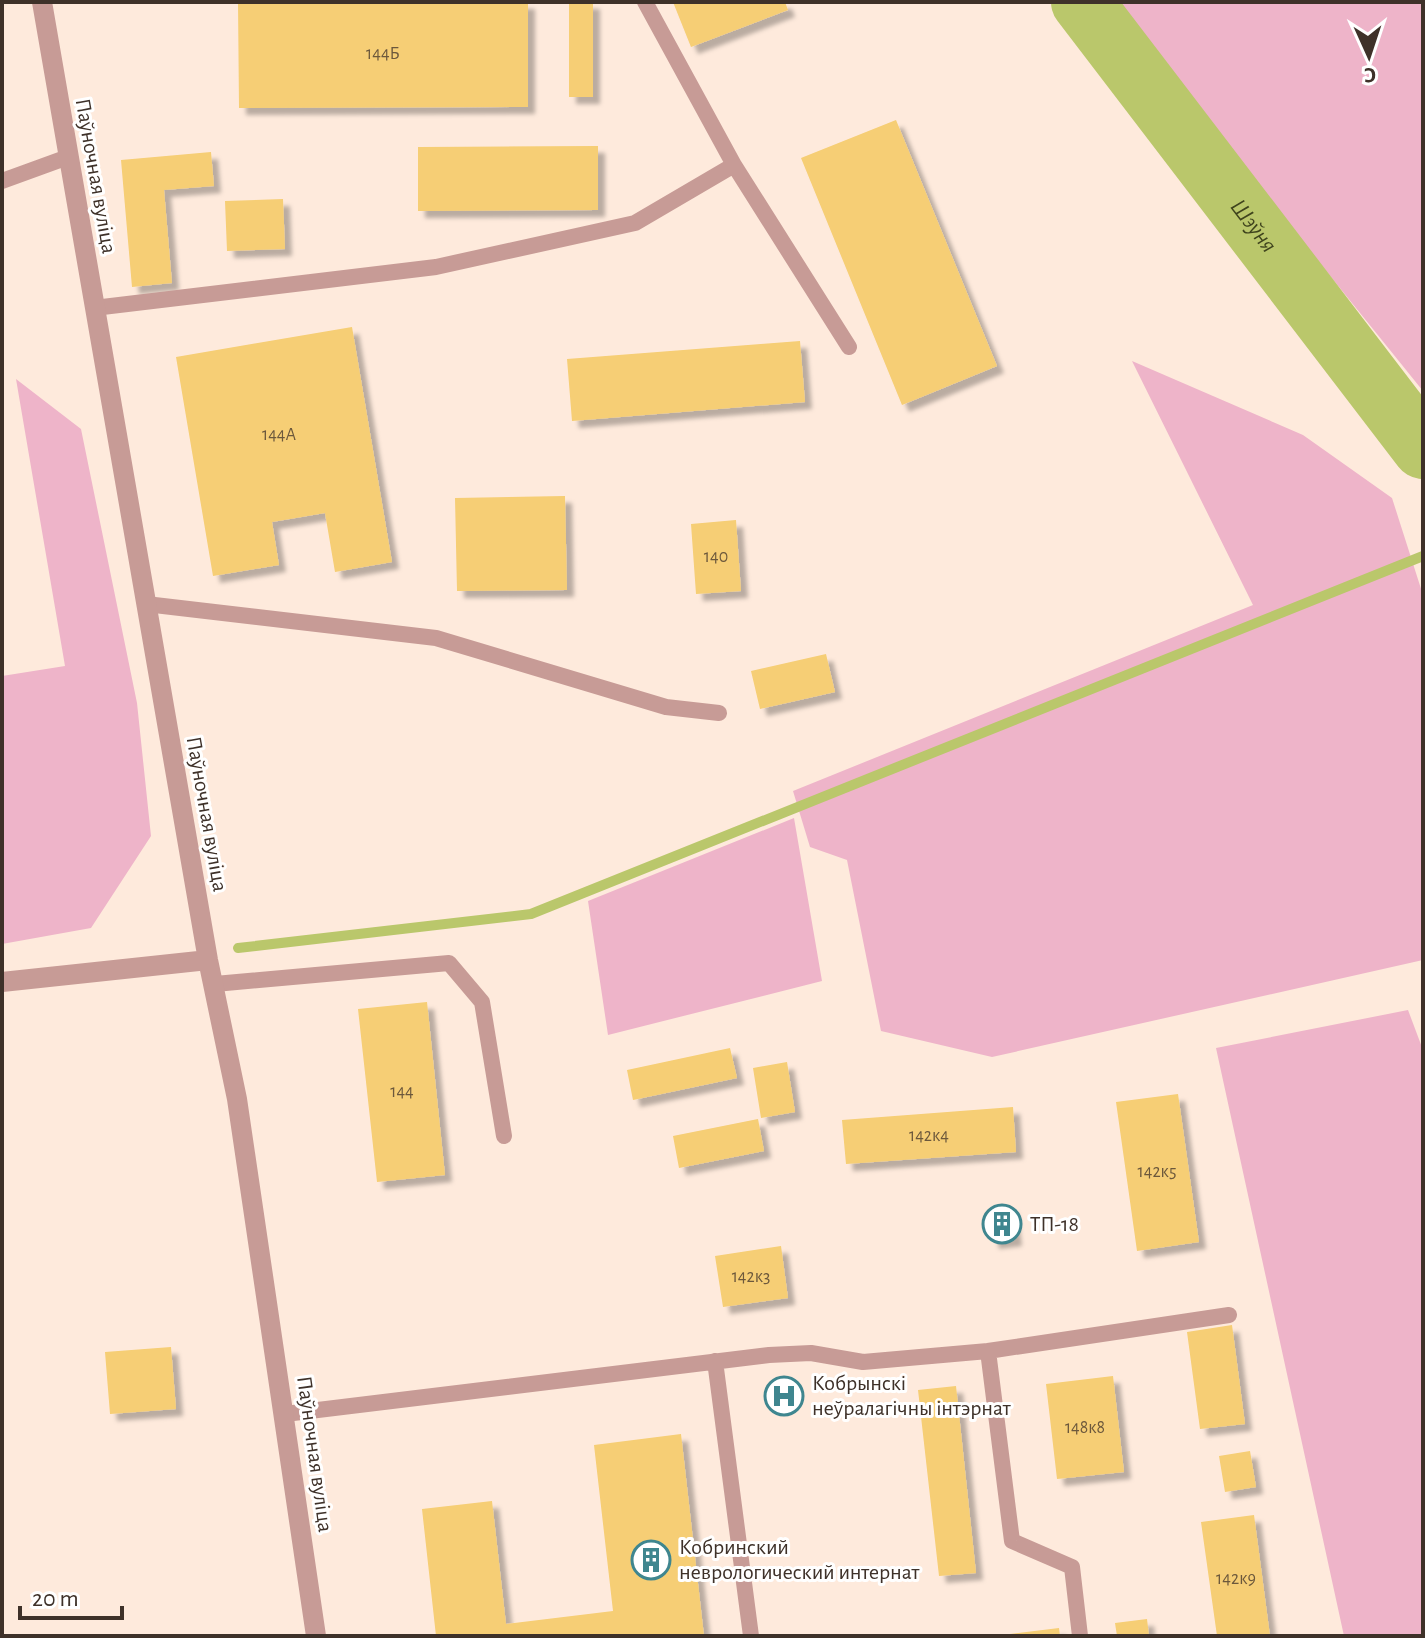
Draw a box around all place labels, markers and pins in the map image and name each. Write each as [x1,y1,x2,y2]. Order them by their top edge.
building icon: ТП-18 [981,1203,1023,1245]
place label: ТП-18 [1030,1213,1079,1235]
place label: Кобрынскі неўралагічны інтэрнат [812,1372,1012,1419]
hospital icon: Кобрынскі неўралагічны інтэрнат [763,1375,805,1417]
place label: Кобринский неврологический интернат [679,1536,921,1583]
building icon: Кобринский неврологический интернат [630,1539,672,1581]

